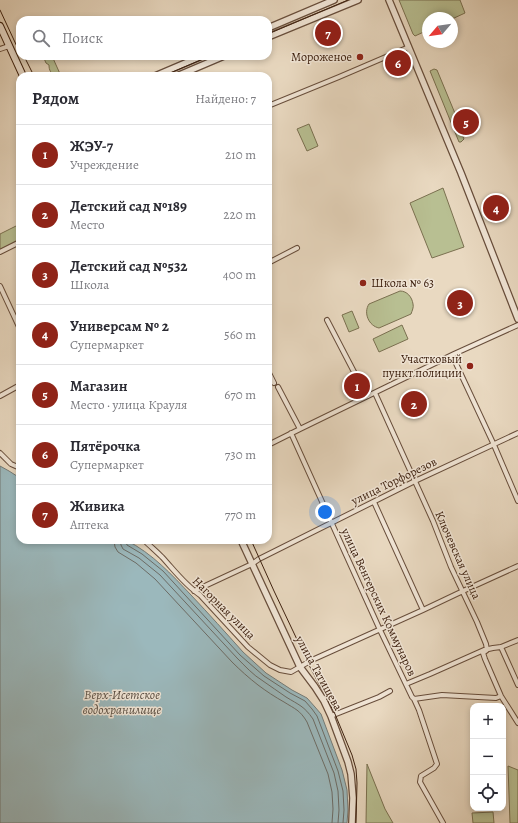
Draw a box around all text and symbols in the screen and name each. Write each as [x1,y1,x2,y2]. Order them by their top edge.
north arrow [422,12,458,48]
search box [16,16,272,60]
pin: 7 [315,18,341,48]
icon: search [30,27,52,49]
text: Поиск [62,28,103,48]
pin: 6 [385,48,411,78]
place label: Мороженое [291,49,352,65]
marker: Мороженое [355,52,365,62]
text: Рядом [32,87,79,110]
text: Найдено: 7 [195,90,256,107]
pin: 5 [453,107,479,137]
text: ЖЭУ-7 [70,136,113,156]
text: 1 [43,146,47,163]
text: 210 m [225,146,256,163]
text: Учреждение [70,156,139,173]
pin: 4 [483,193,509,223]
text: Детский сад №189 [70,196,187,216]
text: 2 [42,206,48,223]
text: 220 m [223,206,256,223]
text: Место [70,216,105,233]
text: Детский сад №532 [70,256,188,276]
text: 3 [42,266,48,283]
text: 400 m [223,266,256,283]
place label: Школа № 63 [371,275,434,291]
text: Школа [70,276,109,293]
marker: Школа № 63 [358,278,368,288]
pin: 3 [447,288,473,318]
text: Универсам № 2 [70,316,169,336]
text: 4 [42,326,48,343]
text: 560 m [224,326,256,343]
text: Супермаркет [70,336,144,353]
place label: Участковый пункт полиции [382,351,462,381]
marker: Участковый пункт полиции [465,361,475,371]
pin: 1 [344,371,370,401]
text: Магазин [70,376,128,396]
text: 5 [42,386,48,403]
text: 670 m [224,386,256,403]
pin: 2 [401,389,427,419]
text: Место · улица Крауля [70,396,187,413]
text: Пятёрочка [70,436,140,456]
text: 6 [42,446,48,463]
text: 730 m [225,446,256,463]
street label: улица Торфорезов [348,453,440,509]
text: Супермаркет [70,456,144,473]
text: Живика [70,496,125,516]
your location [315,502,335,522]
text: 7 [42,506,48,523]
text: 770 m [225,506,256,523]
street label: Ключевская улица [431,508,485,602]
text: Аптека [70,516,109,533]
street label: улица Венгерских Коммунаров [337,525,421,679]
street label: Нагорная улица [189,573,259,643]
street label: улица Татищева [291,632,346,714]
water label: Верх-Исетское водохранилище [83,686,162,718]
map controls [470,703,506,811]
button: + [470,703,506,739]
button: − [470,739,506,775]
button: locate [470,775,506,811]

